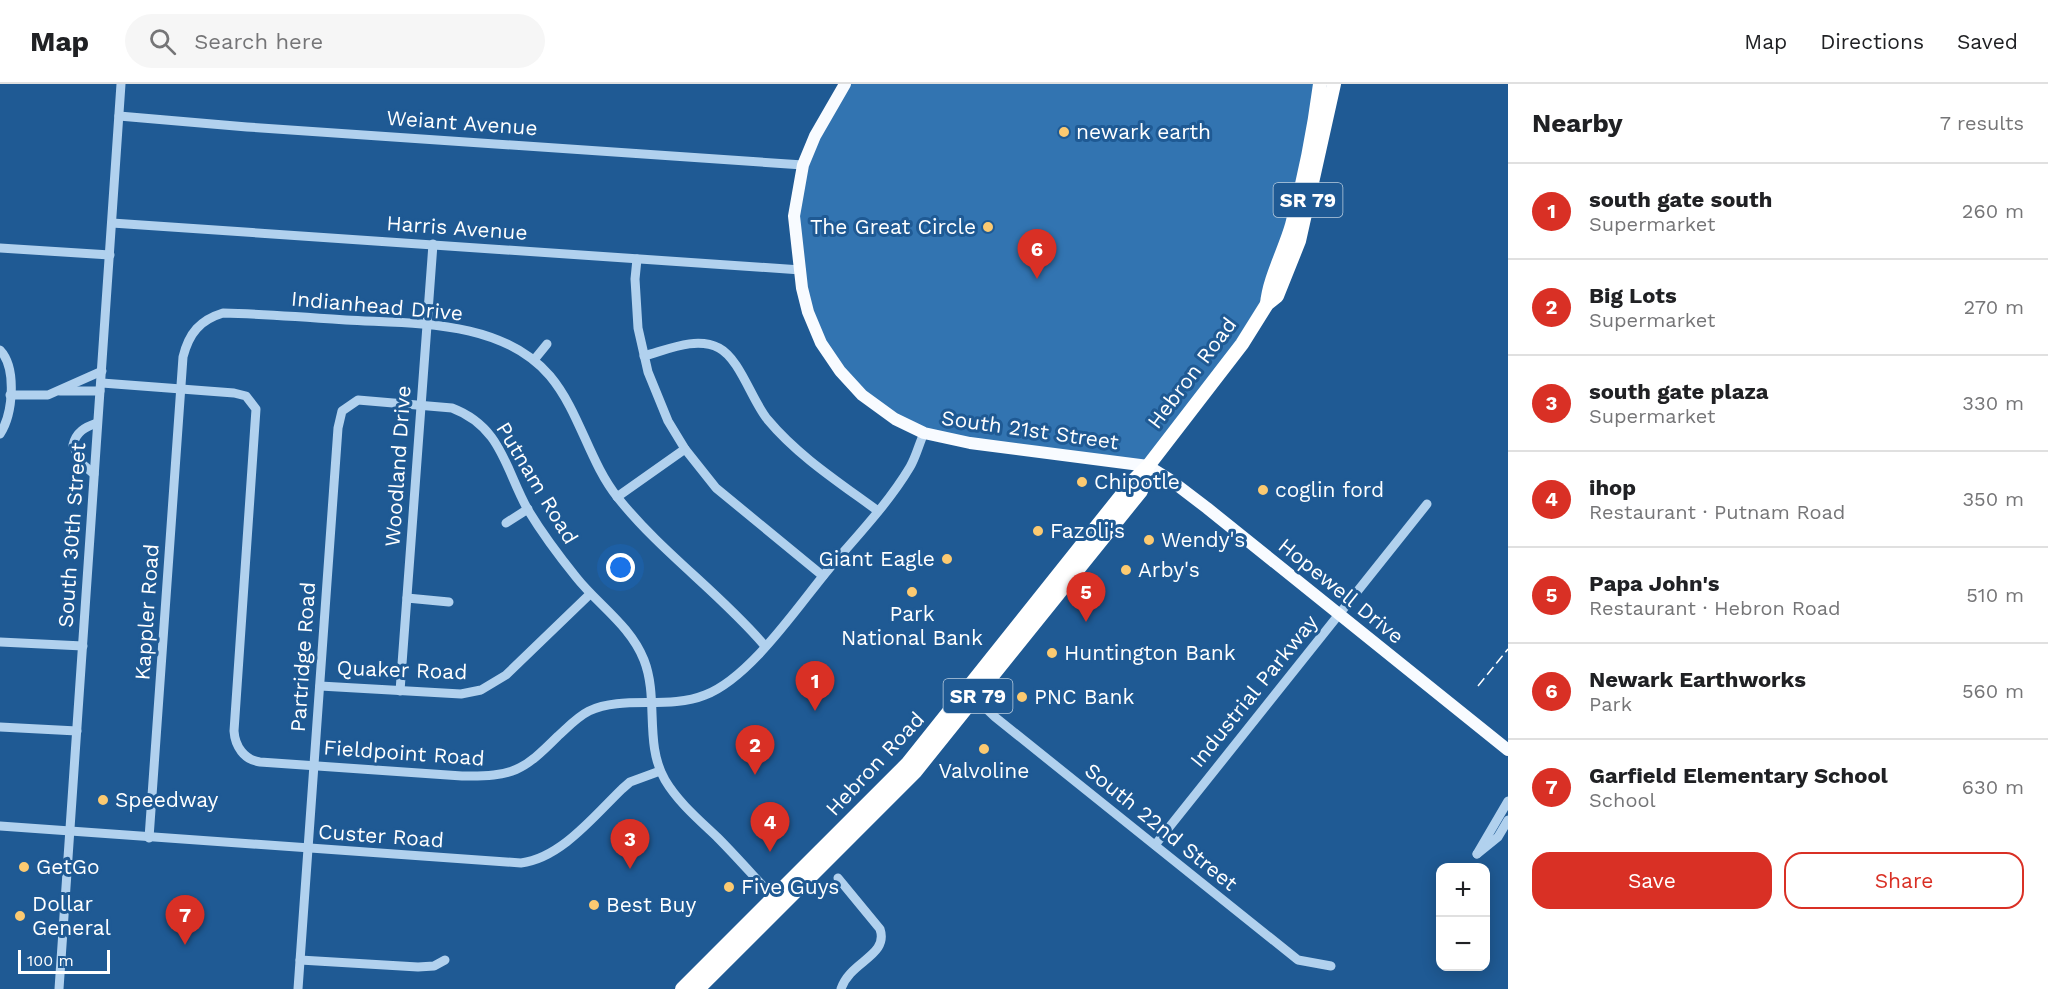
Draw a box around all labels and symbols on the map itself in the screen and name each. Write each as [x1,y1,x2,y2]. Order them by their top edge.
street label: Weiant Avenue [386,105,538,140]
place label: newark earth [1076,119,1211,144]
marker: newark earth [1057,125,1071,139]
road number: SR 79 [1274,183,1342,217]
street label: Harris Avenue [386,210,529,245]
place label: The Great Circle [810,214,976,239]
marker: The Great Circle [981,220,995,234]
pin: 6 [1018,230,1056,279]
street label: Indianhead Drive [290,286,464,325]
street label: Hebron Road [1142,312,1242,433]
street label: Woodland Drive [379,384,416,547]
street label: South 21st Street [940,405,1120,454]
street label: Putnam Road [491,417,584,548]
street label: South 30th Street [53,441,90,628]
place label: Chipotle [1094,469,1180,494]
marker: Chipotle [1075,475,1089,489]
place label: coglin ford [1275,477,1384,502]
marker: coglin ford [1256,483,1270,497]
place label: Fazoli's [1050,518,1125,543]
marker: Fazoli's [1031,524,1045,538]
place label: Wendy's [1161,527,1245,552]
marker: Wendy's [1142,533,1156,547]
street label: Hopewell Drive [1274,533,1409,649]
street label: Kappler Road [129,543,164,681]
place label: Giant Eagle [819,546,935,571]
marker: Giant Eagle [940,552,954,566]
your location [606,553,635,582]
place label: Arby's [1138,557,1200,582]
marker: Arby's [1119,563,1133,577]
pin: 5 [1066,572,1106,622]
street label: Partridge Road [285,581,320,733]
marker: Park National Bank [905,585,919,599]
place label: Park National Bank [841,601,983,650]
street label: Industrial Parkway [1185,609,1323,772]
place label: Huntington Bank [1064,640,1236,665]
marker: Huntington Bank [1045,646,1059,660]
street label: Quaker Road [336,655,468,684]
pin: 1 [796,662,834,711]
road number: SR 79 [944,679,1012,713]
place label: PNC Bank [1034,684,1134,709]
marker: PNC Bank [1015,690,1029,704]
street label: Hebron Road [820,707,929,821]
pin: 2 [736,726,774,775]
street label: Fieldpoint Road [323,734,485,771]
marker: Valvoline [977,742,991,756]
street label: South 22nd Street [1080,757,1243,896]
place label: Valvoline [939,758,1029,783]
place label: Speedway [115,787,219,812]
marker: Speedway [96,793,110,807]
pin: 4 [750,802,790,852]
street label: Custer Road [317,819,445,852]
pin: 3 [610,820,650,869]
place label: GetGo [36,854,100,879]
marker: GetGo [17,860,31,874]
place label: Five Guys [741,874,839,899]
marker: Five Guys [722,880,736,894]
place label: Dollar General [32,891,112,940]
place label: Best Buy [606,892,697,917]
pin: 7 [166,896,204,945]
marker: Best Buy [587,898,601,912]
marker: Dollar General [13,909,27,923]
scale bar [18,947,110,974]

